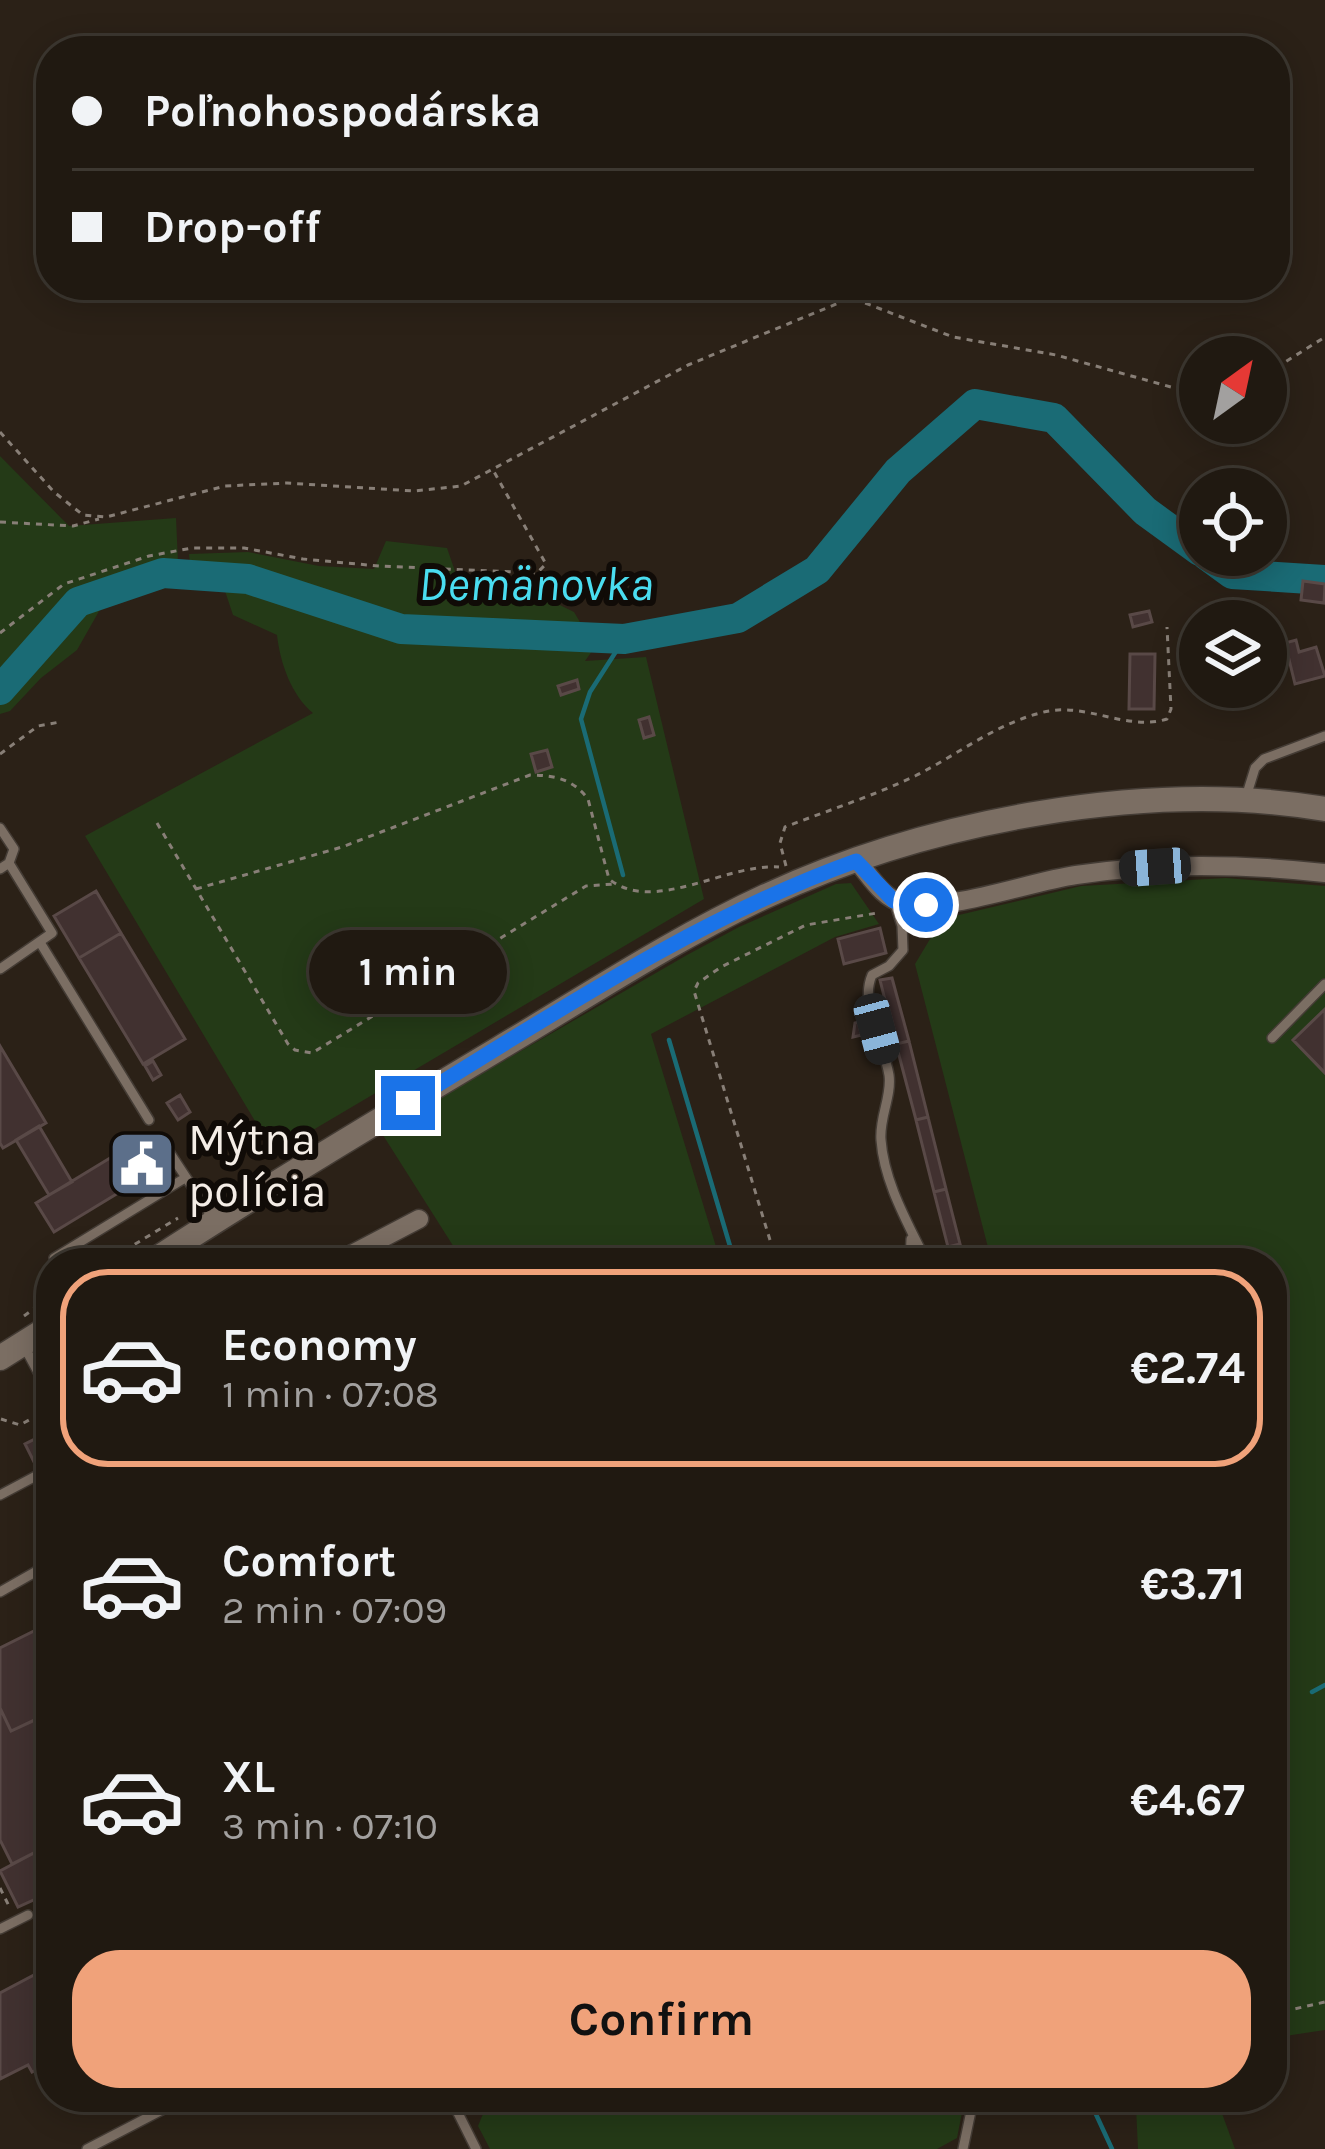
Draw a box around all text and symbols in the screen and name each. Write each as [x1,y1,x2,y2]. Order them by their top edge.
text: Poľnohospodárska [144,85,541,137]
text: Drop-off [144,201,321,253]
north arrow [1179,336,1287,444]
map controls [1179,336,1287,708]
button: locate [1179,468,1287,576]
water label: Demänovka [418,556,654,612]
button: layers [1179,600,1287,708]
car [1118,847,1192,887]
route start [899,878,953,932]
callout: 1 min [309,929,507,1013]
text: 1 min [359,949,457,995]
car [850,990,904,1068]
route end [381,1076,435,1130]
place label: Mýtna polícia [188,1113,326,1217]
public building icon: Mýtna polícia [107,1129,177,1199]
icon: car [78,1314,186,1422]
text: Economy [222,1319,417,1371]
text: €2.74 [1130,1342,1245,1394]
text: 1 min · 07:08 [222,1371,439,1417]
icon: car [78,1530,186,1638]
text: Comfort [222,1535,396,1587]
text: €3.71 [1140,1558,1245,1610]
text: 2 min · 07:09 [222,1587,447,1633]
icon: car [78,1746,186,1854]
text: XL [222,1751,275,1803]
text: €4.67 [1130,1774,1245,1826]
text: 3 min · 07:10 [222,1803,438,1849]
button: Confirm [72,1950,1251,2088]

